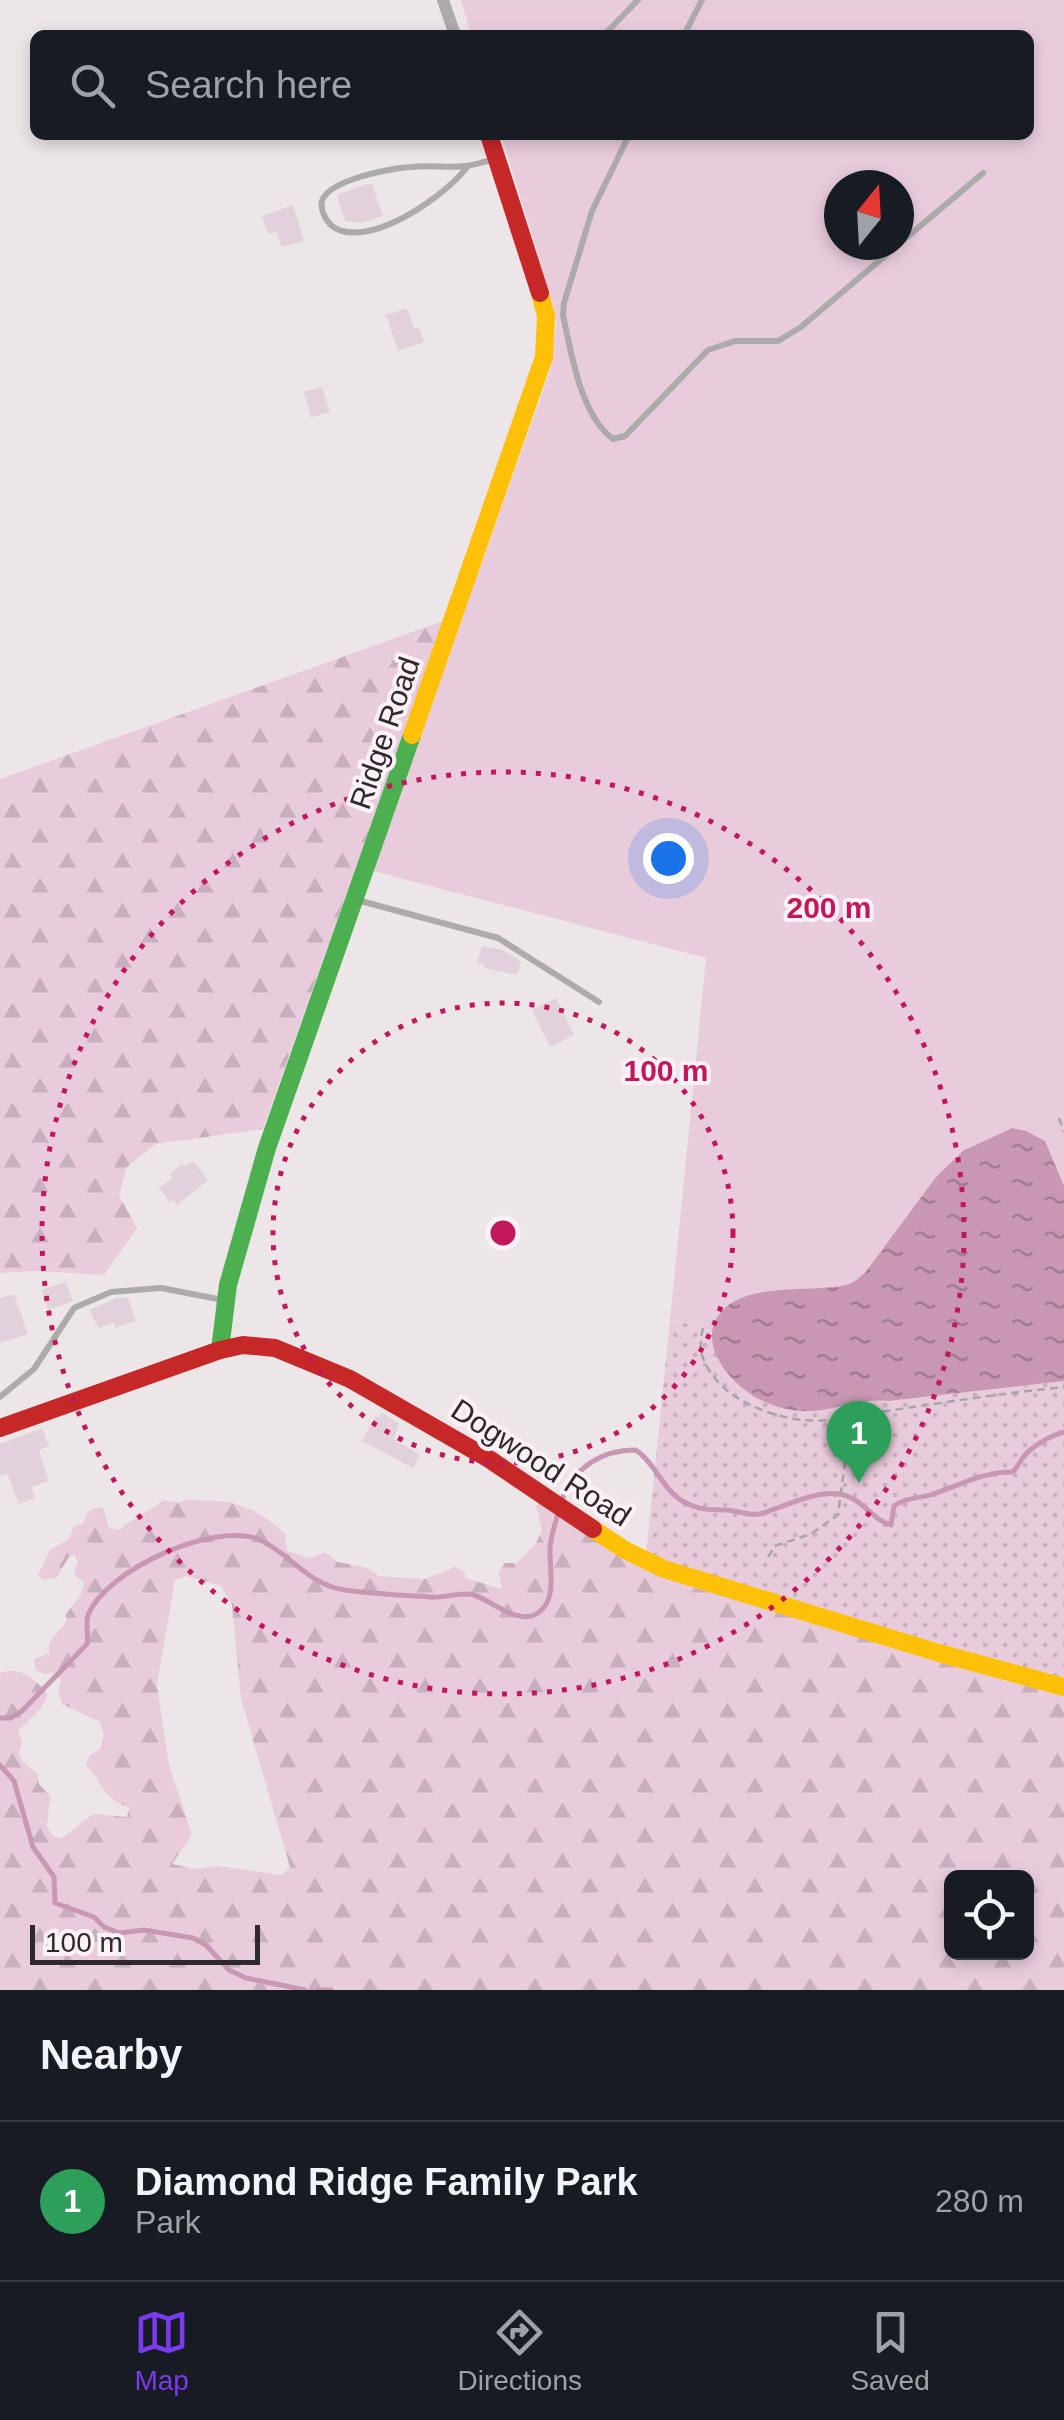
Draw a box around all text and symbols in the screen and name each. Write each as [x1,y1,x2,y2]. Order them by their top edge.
search box [30,30,1034,140]
icon: search [65,58,120,113]
text: Search here [145,64,352,106]
north arrow [824,170,914,260]
street label: Ridge Road [343,653,426,813]
your location [643,833,694,884]
text: 200 m [786,891,872,924]
text: 100 m [623,1054,709,1087]
centre of rings [485,1215,521,1251]
street label: Dogwood Road [446,1392,637,1533]
pin: 1 [826,1400,892,1483]
map controls [944,1870,1034,1960]
button: locate [944,1870,1034,1960]
scale bar [30,1920,260,1964]
text: 100 m [45,1927,123,1958]
text: Nearby [40,2031,182,2078]
text: Diamond Ridge Family Park [135,2161,638,2203]
text: 1 [64,2183,81,2219]
text: 280 m [935,2183,1024,2219]
text: Park [135,2204,201,2240]
tab: Map [134,2305,189,2397]
tab: Directions [458,2305,582,2397]
tab: Saved [850,2305,930,2397]

